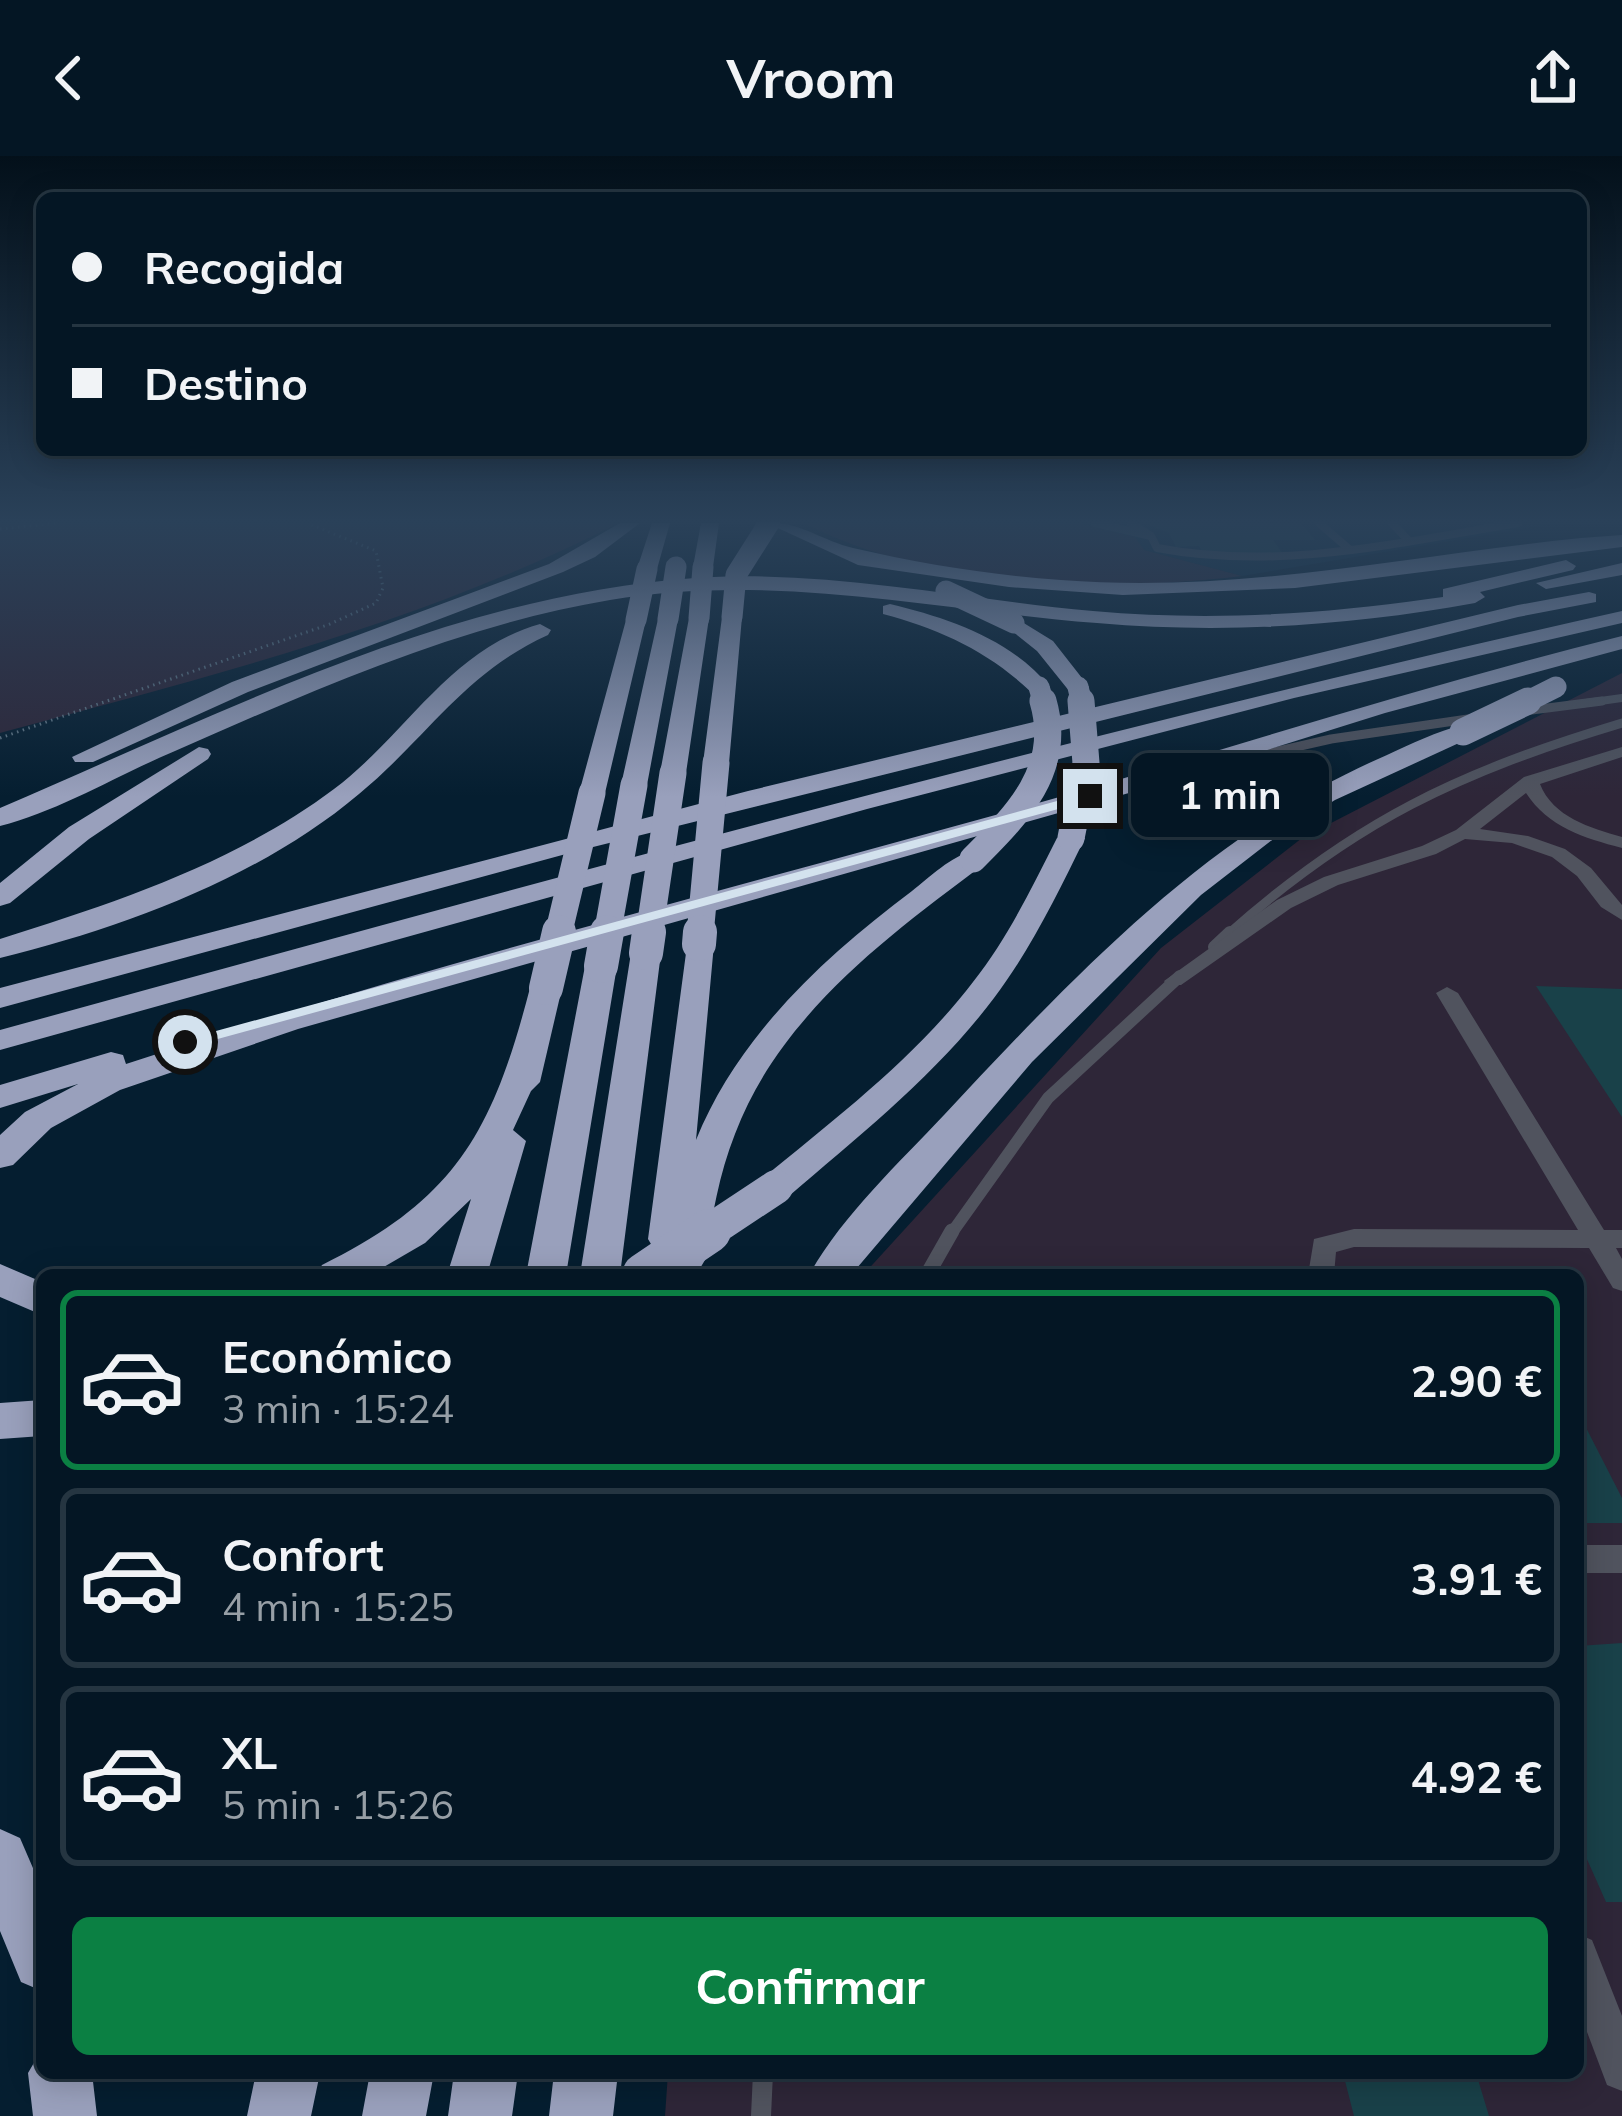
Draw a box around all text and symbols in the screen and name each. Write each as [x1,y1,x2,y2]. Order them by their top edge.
text: Vroom [726,44,896,112]
icon: back [36,45,102,111]
icon: share [1520,45,1586,111]
text: Recogida [144,239,344,295]
text: Destino [144,355,308,411]
callout: 1 min [1132,754,1330,838]
route end [1063,769,1117,823]
text: 1 min [1179,770,1281,819]
route start [158,1015,212,1069]
icon: car [78,1326,186,1434]
text: Económico [222,1328,452,1384]
text: 2.90 € [1411,1352,1542,1408]
text: 3 min · 15:24 [222,1384,454,1433]
icon: car [78,1524,186,1632]
text: Confort [222,1526,384,1582]
text: 3.91 € [1411,1550,1542,1606]
text: 4 min · 15:25 [222,1582,454,1631]
icon: car [78,1722,186,1830]
text: XL [222,1724,277,1780]
text: 4.92 € [1411,1748,1542,1804]
text: 5 min · 15:26 [222,1780,454,1829]
button: Confirmar [72,1917,1548,2055]

